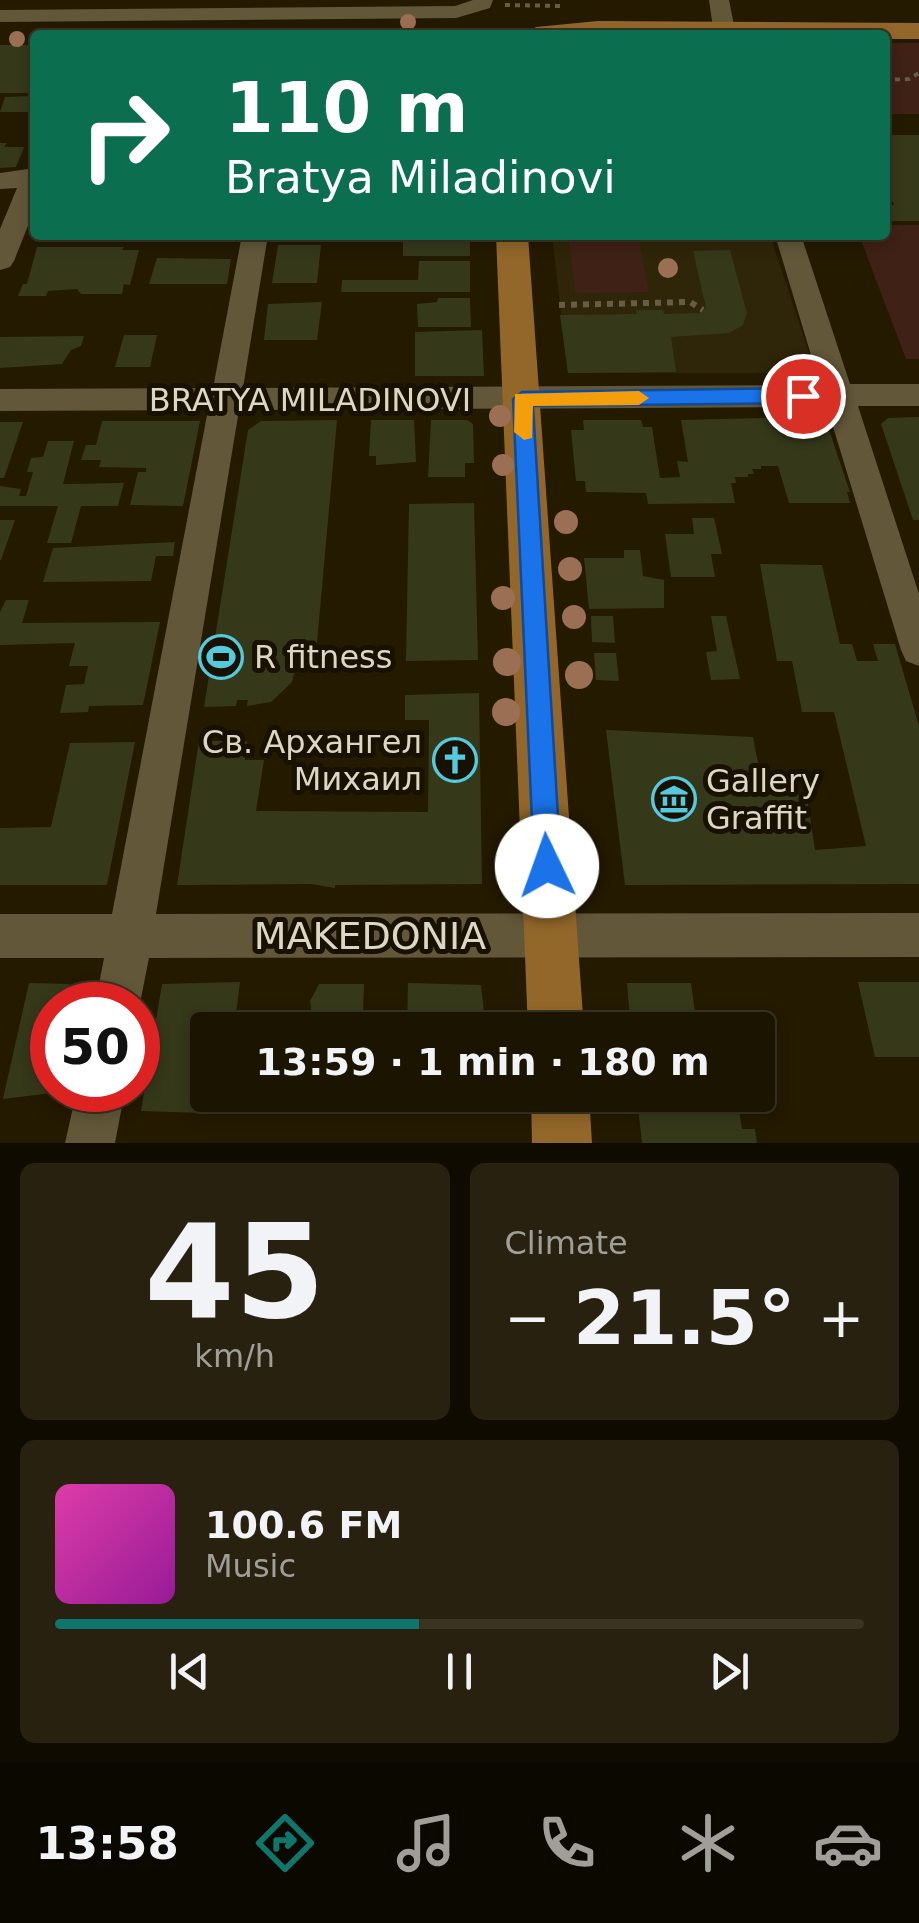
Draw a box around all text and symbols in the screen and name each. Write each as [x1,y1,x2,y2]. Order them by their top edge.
text: 110 m [225,67,468,149]
icon: right [60,70,190,200]
text: Bratya Miladinovi [225,151,616,204]
pin [761,354,846,439]
icon: arrive [776,369,831,424]
street label: BRATYA MILADINOVI [149,381,471,419]
sports icon: R fitness [198,634,244,680]
place label: R fitness [254,638,392,676]
place label: Св. Архангел Михаил [202,723,422,798]
church icon: Св. Архангел Михаил [432,737,478,783]
place label: Gallery Graffit [706,762,820,837]
museum icon: Gallery Graffit [651,776,697,822]
position arrow [495,814,599,918]
street label: MAKEDONIA [254,914,486,958]
speed limit sign: 50 [30,982,160,1112]
text: 13:59 · 1 min · 180 m [255,1040,710,1084]
text: 45 [144,1196,325,1348]
text: Climate [505,1224,628,1262]
text: 21.5° [573,1274,796,1362]
text: − [505,1286,551,1350]
text: + [818,1286,864,1350]
text: km/h [194,1337,275,1375]
text: 100.6 FM [205,1503,402,1547]
text: Music [205,1547,296,1585]
icon: previous [162,1644,217,1699]
icon: pause [432,1644,487,1699]
icon: next [702,1644,757,1699]
icon: directions [250,1808,320,1878]
icon: music [391,1808,461,1878]
icon: phone [532,1808,602,1878]
icon: climate [673,1808,743,1878]
icon: car [813,1808,883,1878]
text: 13:58 [35,1817,179,1870]

